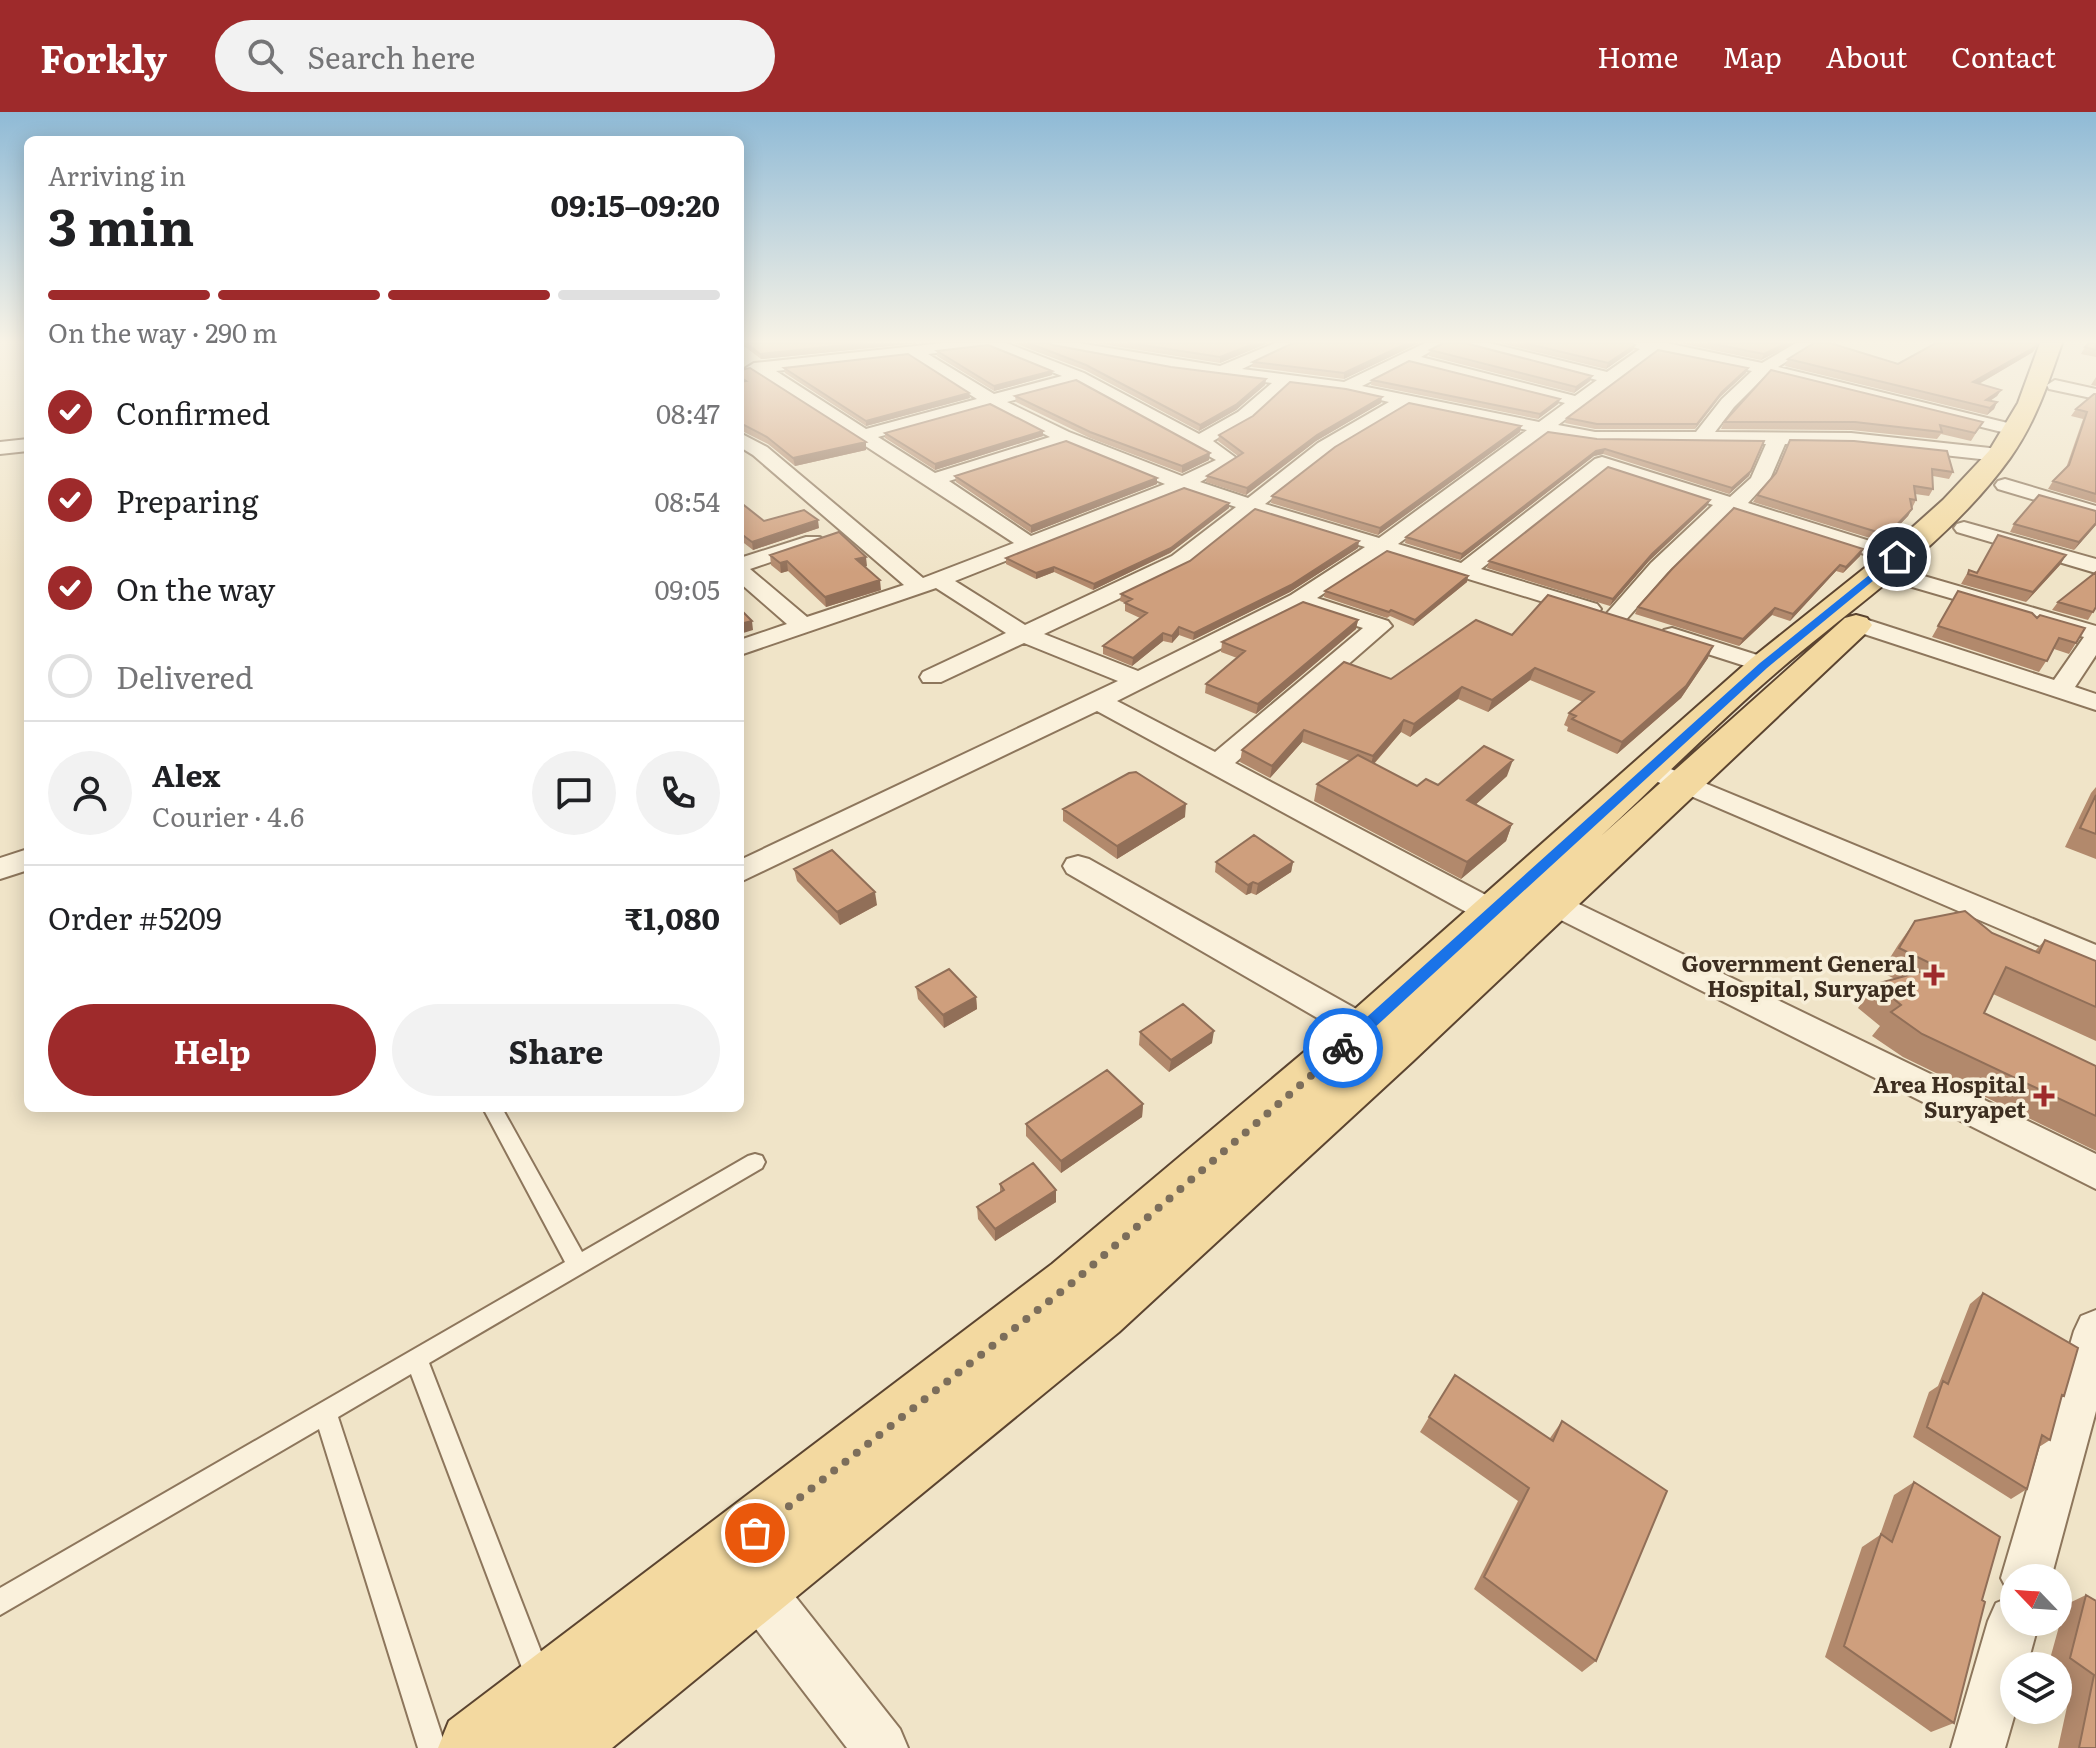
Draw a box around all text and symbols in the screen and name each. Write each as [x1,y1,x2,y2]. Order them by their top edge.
search box [215,20,775,92]
text: Forkly [40,28,167,85]
icon: search [243,34,287,78]
text: Search here [307,34,475,78]
text: Home [1597,35,1678,77]
text: Map [1722,35,1782,77]
text: About [1826,35,1907,77]
text: Contact [1951,35,2056,77]
text: Arriving in [48,155,186,194]
text: 09:15–09:20 [551,182,720,226]
text: 3 min [48,185,194,262]
text: On the way · 290 m [48,312,277,351]
icon: check [48,390,92,434]
text: Confirmed [116,390,270,434]
text: 08:47 [656,393,720,432]
icon: check [48,478,92,522]
text: Preparing [116,478,258,522]
text: 08:54 [654,481,720,520]
pin [1863,523,1931,591]
icon: home [1875,535,1919,579]
icon: check [48,566,92,610]
text: On the way [116,566,275,610]
text: 09:05 [654,569,720,608]
text: Delivered [116,654,253,698]
button: person [48,751,132,835]
button: chat [532,751,616,835]
button: phone [636,751,720,835]
text: Alex [152,752,220,796]
text: Courier · 4.6 [152,796,304,835]
text: Order #5209 [48,895,222,939]
text: ₹1,080 [625,895,720,939]
place label: Government General Hospital, Suryapet [1682,946,1916,1004]
marker: Government General Hospital, Suryapet [1923,964,1945,986]
button: Help [48,1004,376,1096]
button: Share [392,1004,720,1096]
courier [1303,1008,1383,1088]
icon: bike [1321,1026,1365,1070]
place label: Area Hospital Suryapet [1873,1067,2026,1125]
marker: Area Hospital Suryapet [2033,1085,2055,1107]
pin [721,1499,789,1567]
icon: bag [733,1511,777,1555]
north arrow [2000,1564,2072,1636]
map controls [2000,1564,2072,1724]
button: layers [2000,1652,2072,1724]

